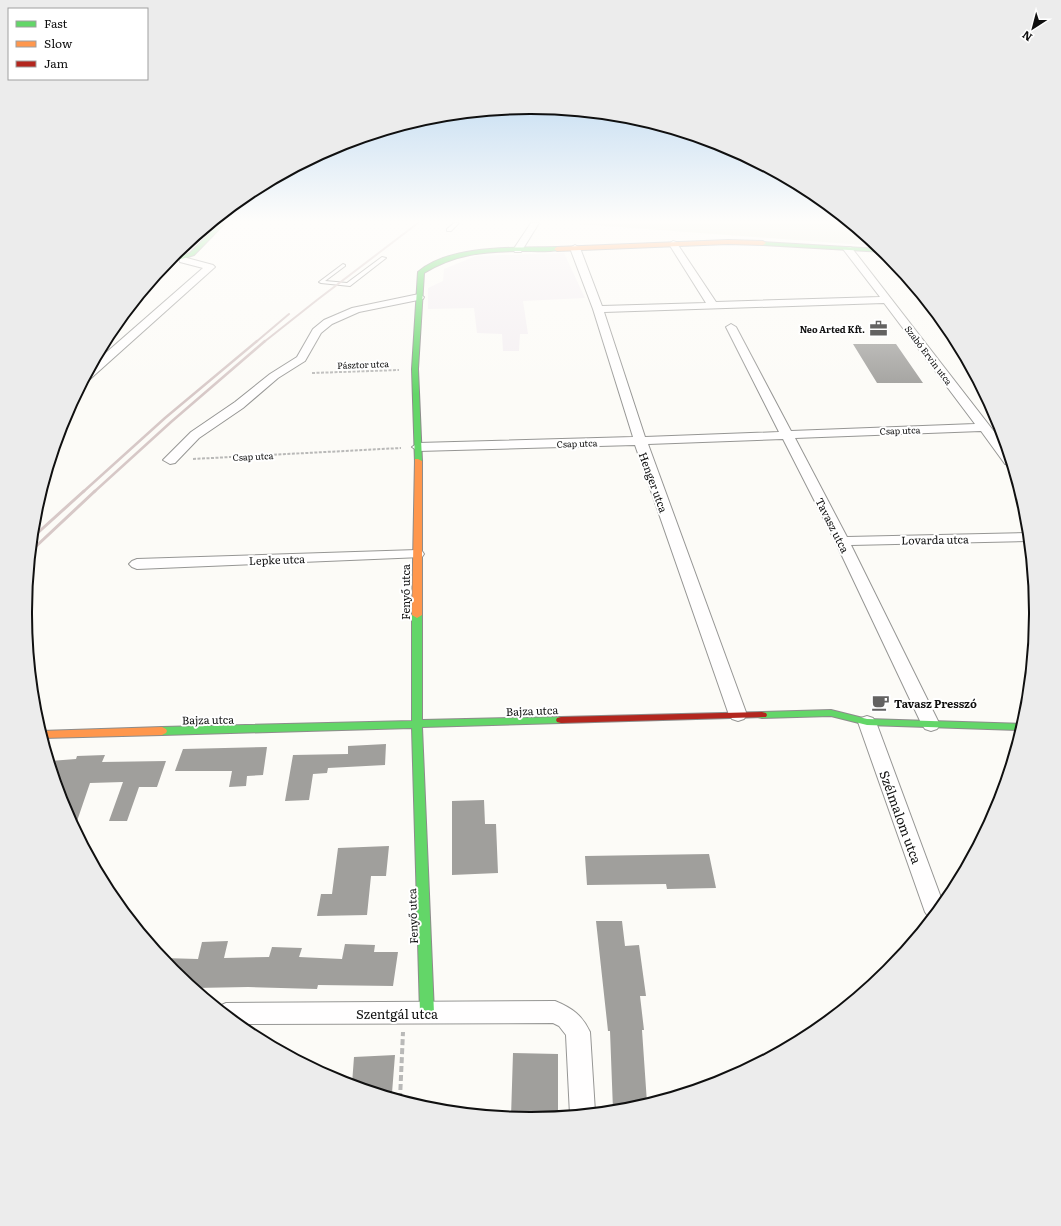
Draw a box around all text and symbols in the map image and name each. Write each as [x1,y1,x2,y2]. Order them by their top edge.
legend [8,8,148,80]
north arrow [1013,8,1053,48]
text: Fast [44,14,68,32]
text: N [1018,28,1035,46]
text: Slow [44,34,73,52]
text: Jam [44,54,69,72]
office icon: Neo Arted Kft. [868,319,888,339]
place label: Neo Arted Kft. [800,322,865,336]
street label: Szabó Ervin utca [902,322,956,388]
street label: Pásztor utca [337,356,389,372]
street label: Csap utca [879,422,921,438]
street label: Csap utca [556,435,598,451]
street label: Csap utca [232,448,274,464]
street label: Henger utca [636,449,672,515]
street label: Tavasz utca [812,495,854,555]
street label: Lovarda utca [901,530,969,548]
street label: Lepke utca [249,550,305,568]
street label: Fenyő utca [397,564,413,620]
cafe icon: Tavasz Presszó [871,693,891,713]
place label: Tavasz Presszó [894,695,977,711]
street label: Bajza utca [506,701,559,719]
street label: Bajza utca [182,711,234,727]
street label: Szélmalom utca [875,768,927,866]
street label: Fenyő utca [403,888,421,944]
street label: Szentgál utca [356,1004,438,1023]

